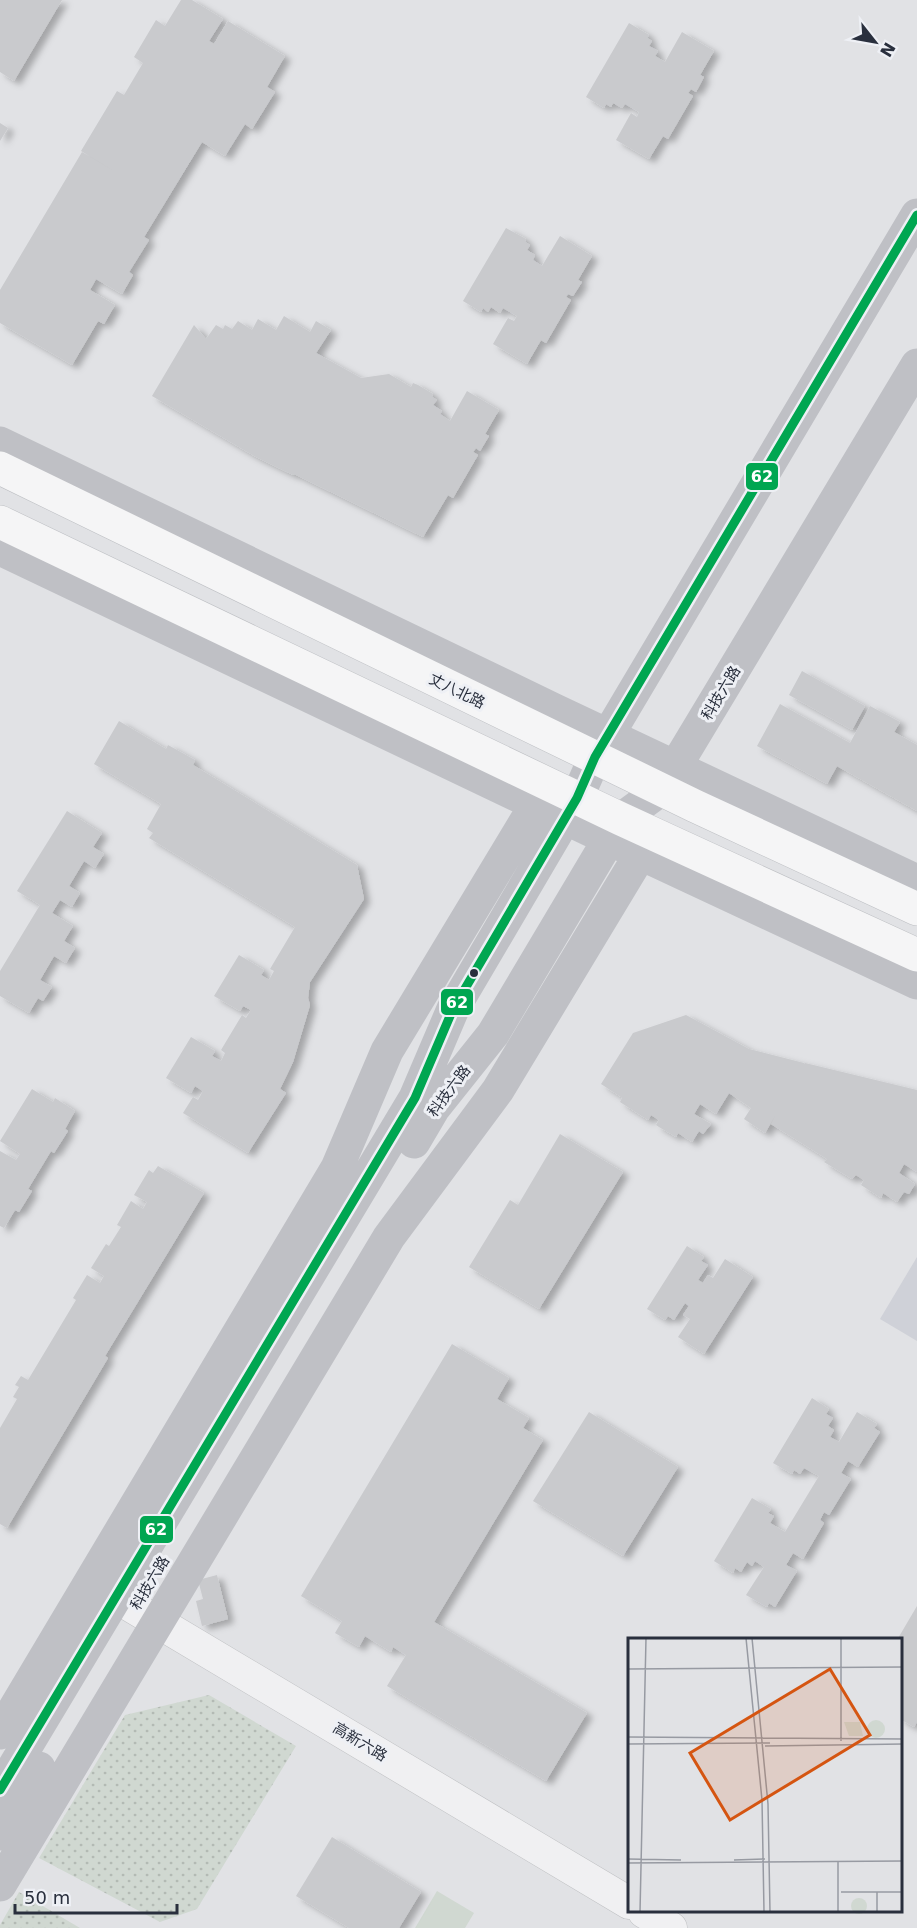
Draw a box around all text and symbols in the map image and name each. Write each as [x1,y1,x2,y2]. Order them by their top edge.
north arrow [845,12,905,72]
text: N [876,39,899,60]
line badge: 62 [745,462,779,491]
text: 62 [751,467,773,486]
street label: 科技六路 [698,663,744,723]
street label: 丈八北路 [426,670,488,712]
unlabelled marker [468,967,480,979]
line badge: 62 [440,988,474,1016]
text: 62 [446,993,468,1012]
street label: 科技六路 [424,1062,474,1120]
line badge: 62 [139,1515,174,1544]
text: 62 [145,1520,167,1539]
street label: 科技六路 [127,1553,173,1613]
inset map [628,1638,902,1913]
street label: 高新六路 [330,1719,390,1765]
scale bar [15,1877,177,1915]
text: 50 m [24,1887,70,1908]

